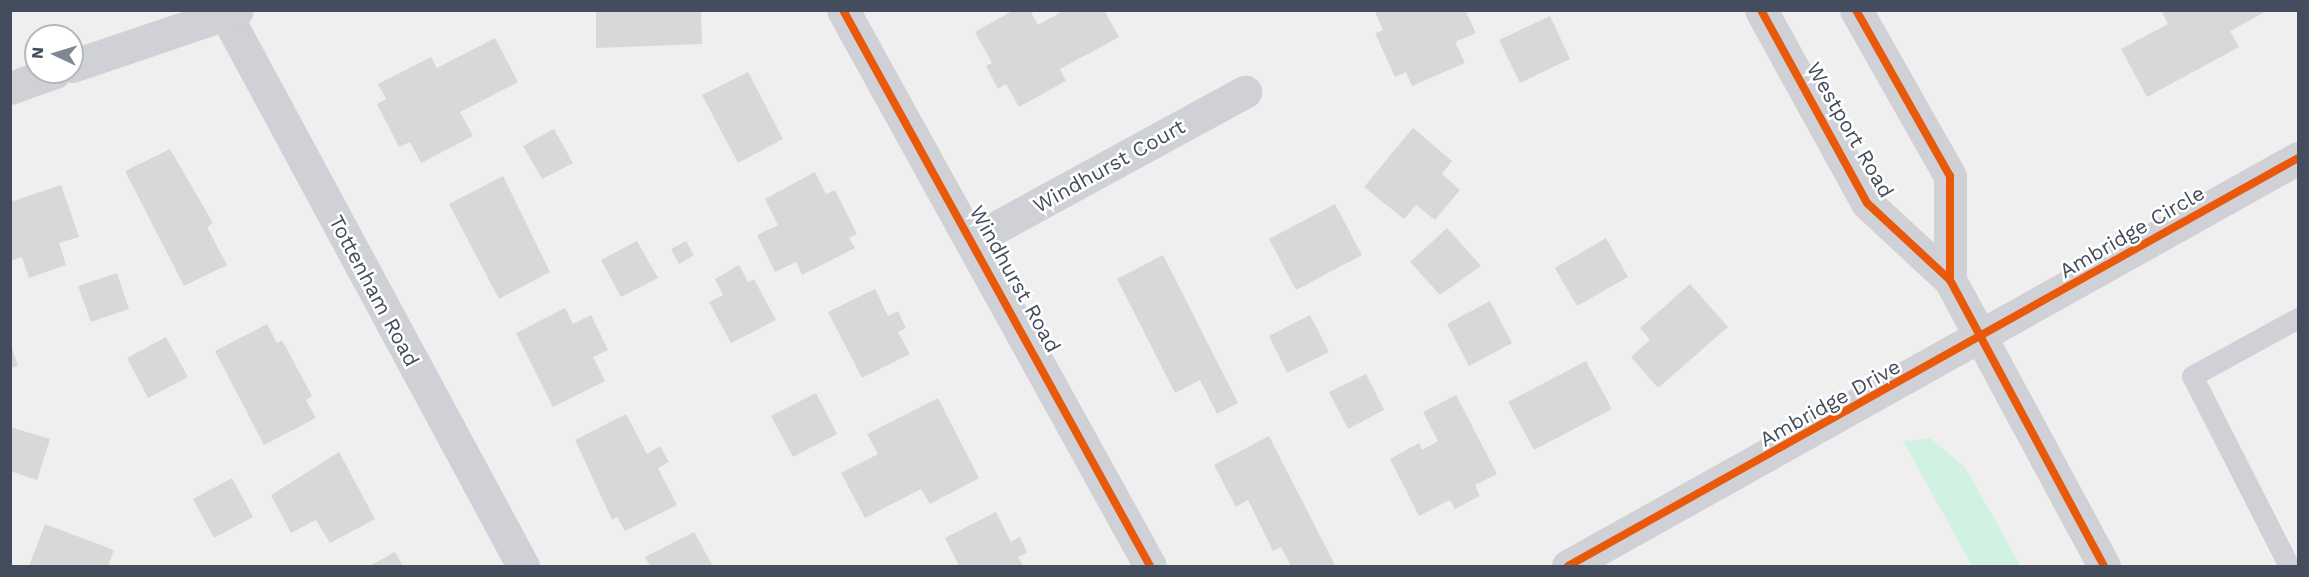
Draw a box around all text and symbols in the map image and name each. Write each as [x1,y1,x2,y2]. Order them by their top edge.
north arrow [24,24,84,84]
text: N [28,46,47,59]
street label: Westport Road [1801,58,1899,202]
street label: Windhurst Court [1029,114,1189,218]
street label: Ambridge Circle [2055,180,2209,284]
street label: Windhurst Road [964,201,1066,357]
street label: Tottenham Road [324,211,424,371]
street label: Ambridge Drive [1755,354,1905,452]

